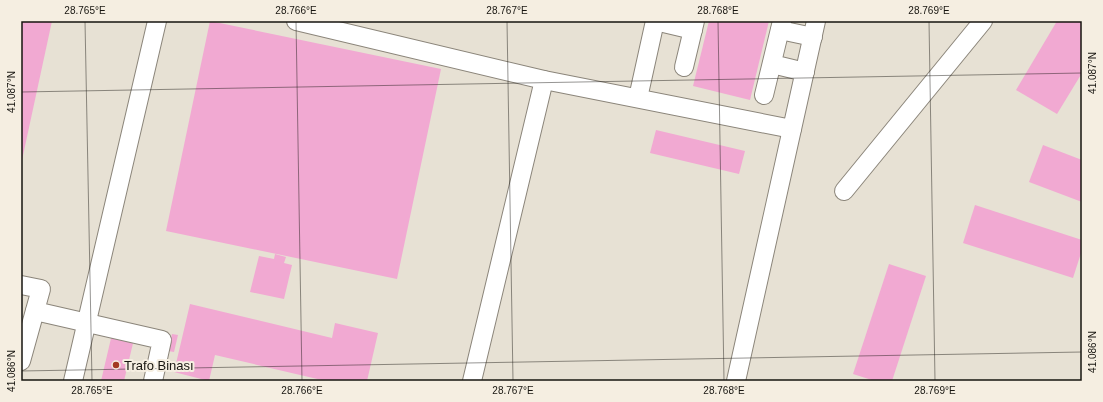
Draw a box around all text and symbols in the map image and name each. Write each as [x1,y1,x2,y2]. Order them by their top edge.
text: 28.765°E [64,5,106,16]
text: 28.766°E [275,5,317,16]
text: 28.767°E [486,5,528,16]
text: 28.768°E [697,5,739,16]
text: 28.769°E [908,5,950,16]
text: 41.087°N [1087,52,1098,94]
text: 41.087°N [6,71,17,113]
text: 41.086°N [1087,331,1098,373]
text: 41.086°N [6,350,17,392]
place label: Trafo Binası [124,358,194,373]
marker: Trafo Binası [111,360,121,370]
text: 28.765°E [71,385,113,396]
text: 28.766°E [281,385,323,396]
text: 28.767°E [492,385,534,396]
text: 28.768°E [703,385,745,396]
text: 28.769°E [914,385,956,396]

